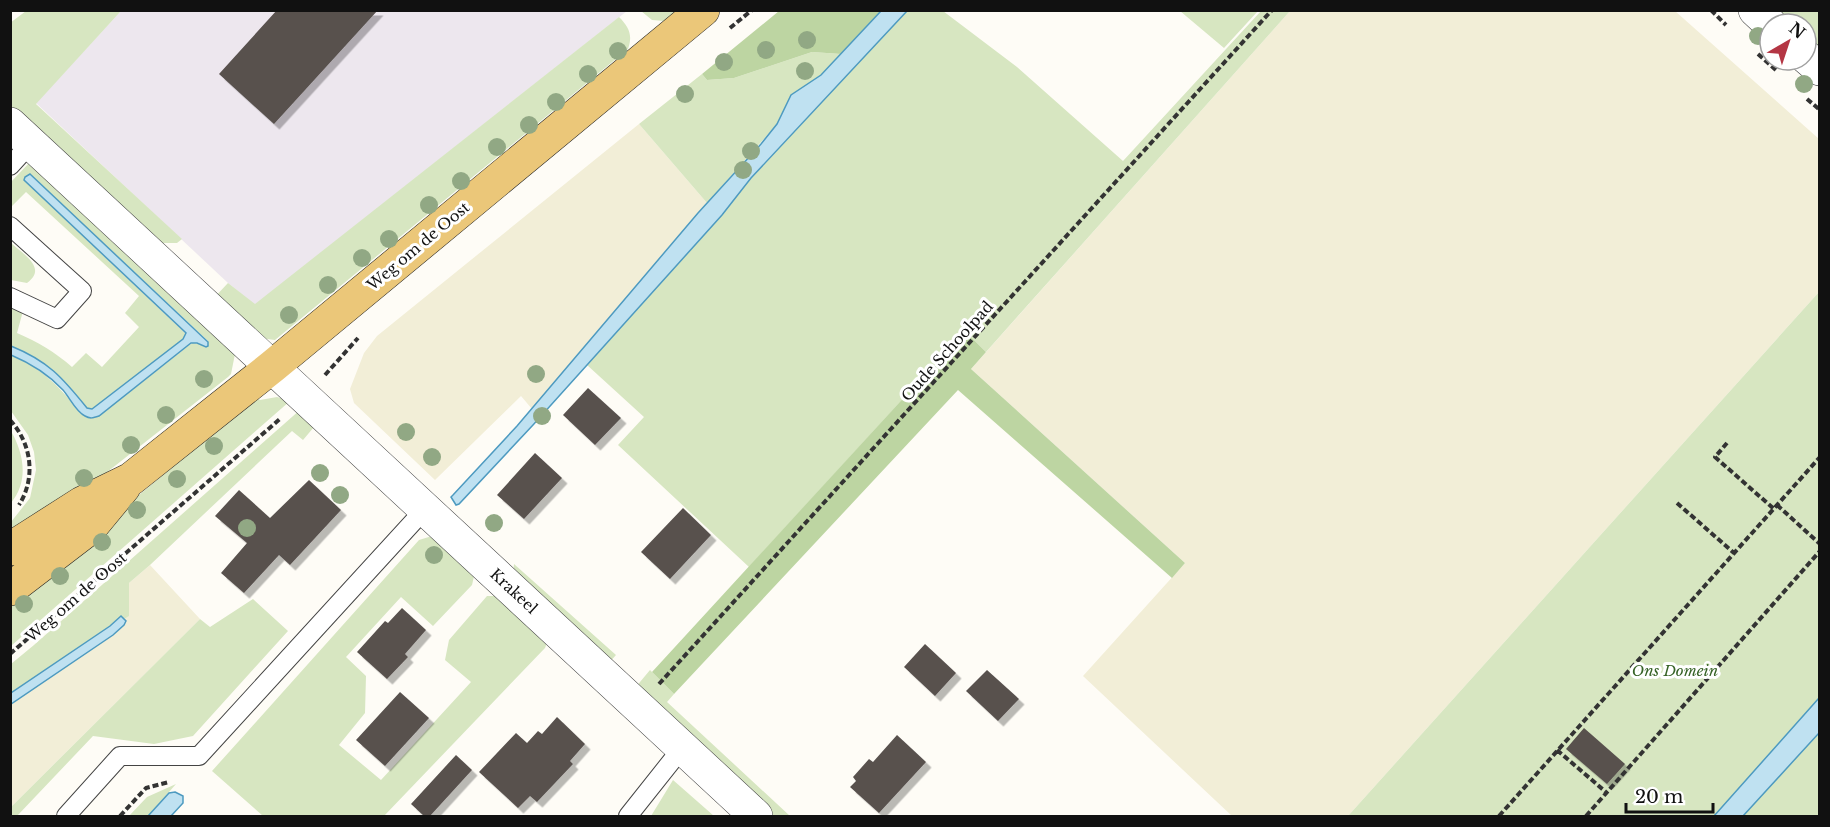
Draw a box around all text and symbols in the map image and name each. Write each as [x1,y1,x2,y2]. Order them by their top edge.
north arrow [1758,12,1818,72]
text: N [1785,18,1810,43]
street label: Weg om de Oost [362,197,473,295]
street label: Oude Schoolpad [897,297,997,405]
street label: Weg om de Oost [21,548,131,647]
street label: Krakeel [486,564,542,618]
park label: Ons Domein [1632,661,1718,680]
scale bar [1626,776,1713,814]
text: 20 m [1635,786,1683,808]

